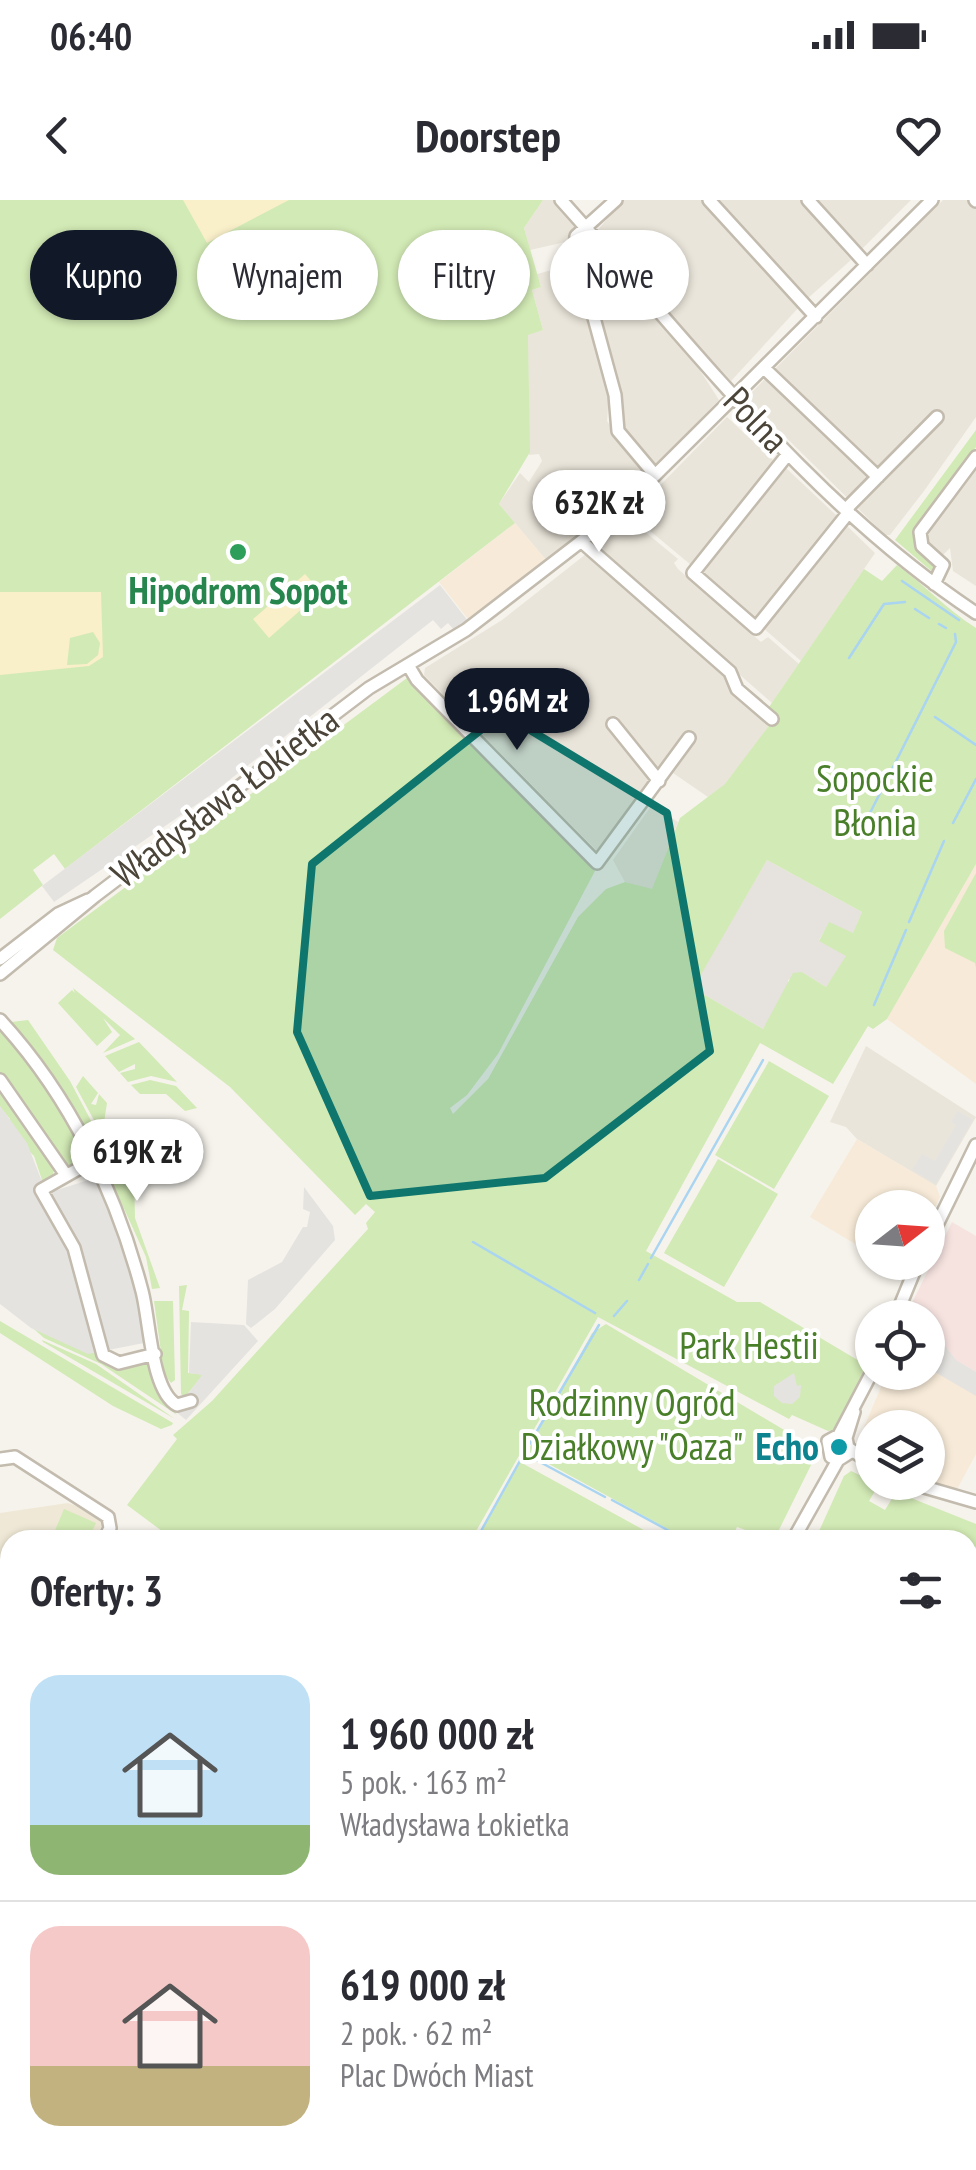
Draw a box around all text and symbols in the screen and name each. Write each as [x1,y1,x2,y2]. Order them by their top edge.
text: 06:40 [50,11,132,60]
text: Doorstep [415,106,561,164]
icon: back [30,108,85,163]
icon: heart [891,108,946,163]
chip: Kupno [30,230,177,320]
chip: Wynajem [197,230,378,320]
chip: Filtry [398,230,530,320]
chip: Nowe [550,230,689,320]
street label: Polna [714,376,800,462]
pin: 632K zł [507,470,691,555]
text: 632K zł [555,481,644,523]
marker: Hipodrom Sopot [227,541,249,563]
place label: Hipodrom Sopot [128,565,348,614]
pin: 1.96M zł [414,668,620,753]
text: 1.96M zł [466,679,568,721]
street label: Władysława Łokietka [100,694,348,897]
park label: Sopockie Błonia [816,753,934,846]
pin: 619K zł [45,1119,229,1204]
text: 619K zł [93,1130,182,1172]
north arrow [855,1190,945,1280]
map controls [855,1190,945,1500]
button: locate [855,1300,945,1390]
park label: Park Hestii [679,1320,819,1369]
park label: Rodzinny Ogród Działkowy "Oaza" [521,1377,743,1470]
button: layers [855,1410,945,1500]
place label: Echo [755,1421,819,1470]
marker: Echo [828,1436,850,1458]
text: Oferty: 3 [30,1563,163,1618]
icon: filters [893,1563,948,1618]
text: 1 960 000 zł [340,1706,534,1761]
icon: home [110,1715,230,1835]
text: 5 pok. · 163 m² [340,1761,507,1803]
text: Władysława Łokietka [340,1803,570,1845]
text: 619 000 zł [340,1957,505,2012]
icon: home [110,1966,230,2086]
text: 2 pok. · 62 m² [340,2012,492,2054]
text: Plac Dwóch Miast [340,2054,533,2096]

